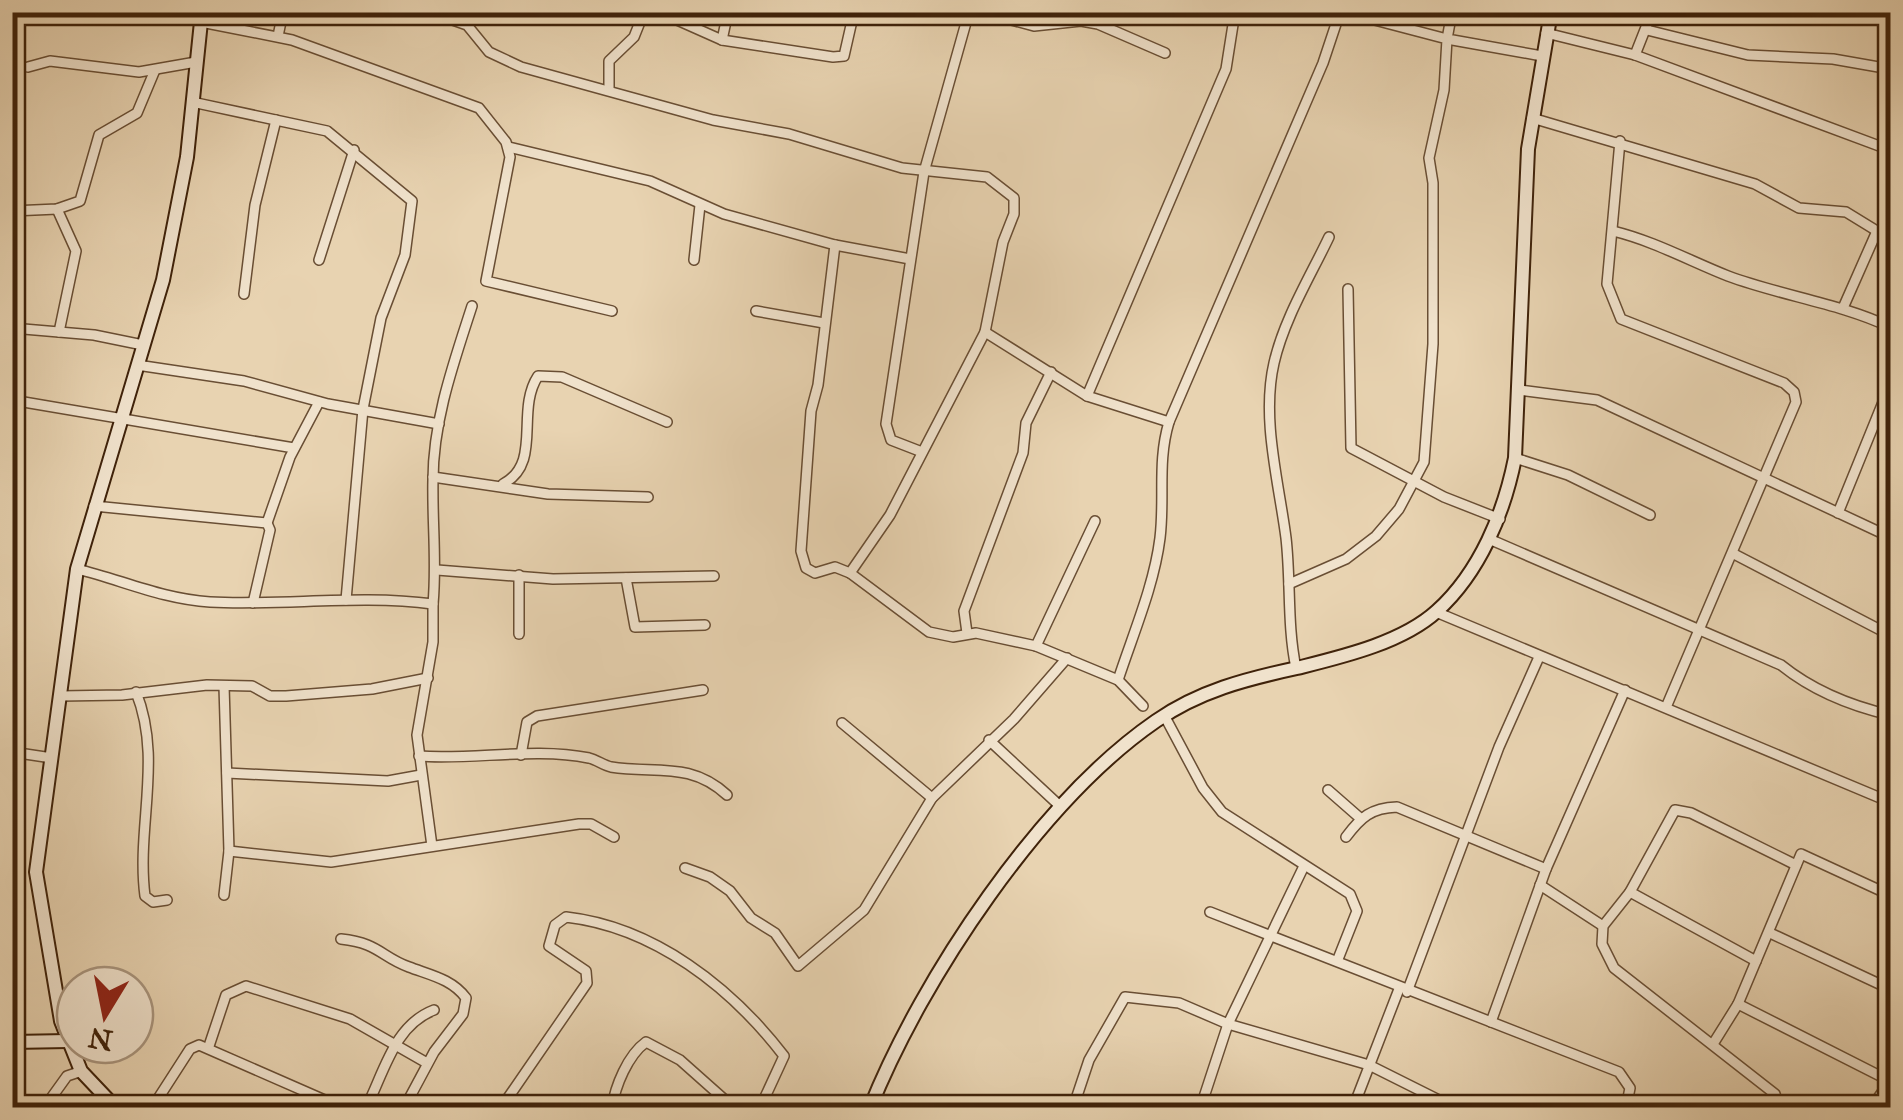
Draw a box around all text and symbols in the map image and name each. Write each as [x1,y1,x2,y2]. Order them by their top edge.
north arrow [55,965,155,1065]
text: N [86,1020,115,1058]

